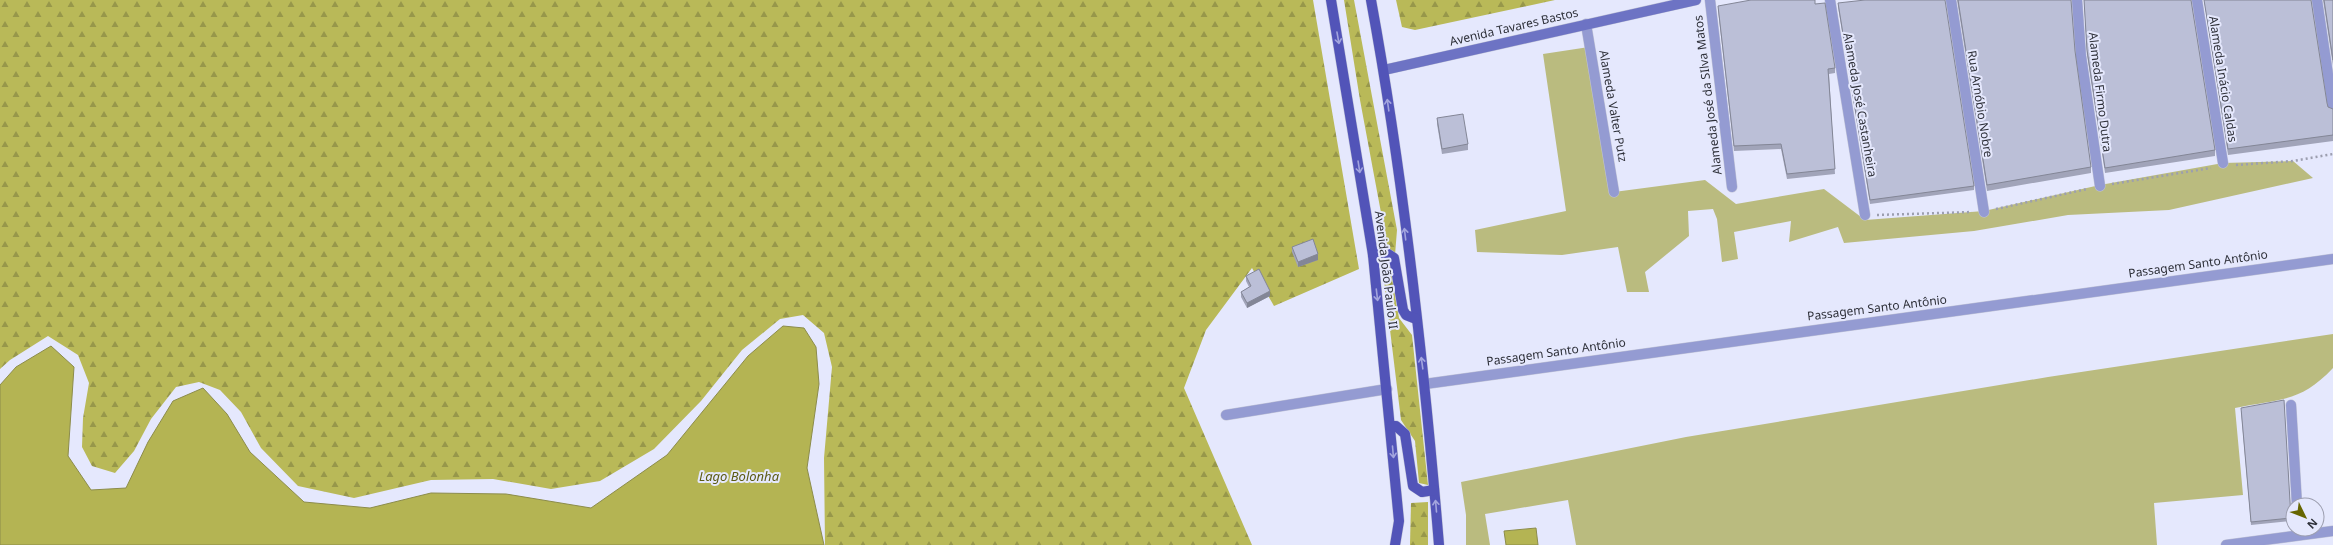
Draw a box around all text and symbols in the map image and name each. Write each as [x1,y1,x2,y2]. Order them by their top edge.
street label: Avenida Tavares Bastos [1448,3,1580,50]
street label: Alameda José da SIlva Matos [1689,14,1726,176]
street label: Alameda Inácio Caldas [2205,15,2242,143]
one-way arrow [1334,31,1342,44]
street label: Alameda José Castanheira [1839,31,1882,178]
street label: Alameda Firmo Dutra [2085,31,2116,153]
street label: Alameda Valter Putz [1595,49,1632,164]
street label: Rua Arnóbio Nobre [1964,49,1997,159]
one-way arrow [1384,99,1392,112]
one-way arrow [1355,160,1363,173]
street label: Avenida João Paulo II [1371,210,1402,330]
one-way arrow [1401,228,1409,241]
street label: Passagem Santo Antônio [2127,245,2269,282]
one-way arrow [1374,288,1381,301]
street label: Passagem Santo Antônio [1806,290,1948,325]
street label: Passagem Santo Antônio [1485,333,1627,370]
one-way arrow [1418,357,1426,370]
one-way arrow [1390,446,1397,459]
water label: Lago Bolonha [699,467,780,485]
north arrow [2285,497,2325,537]
one-way arrow [1432,500,1439,513]
text: N [2304,516,2321,533]

